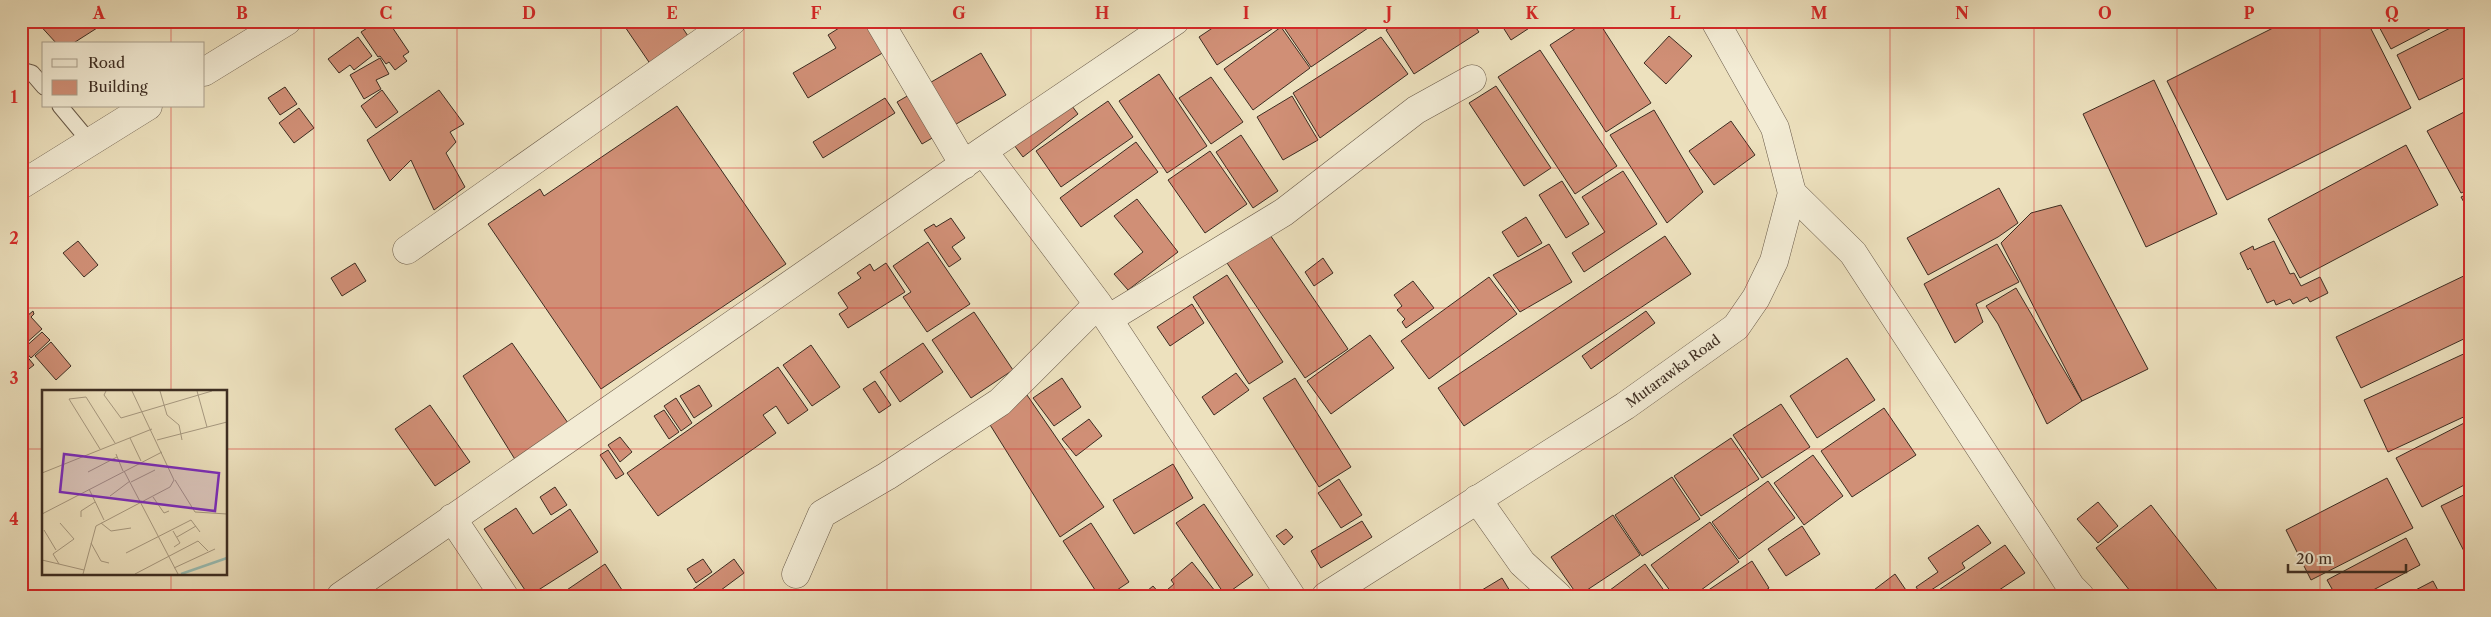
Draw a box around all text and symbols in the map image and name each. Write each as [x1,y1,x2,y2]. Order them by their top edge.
text: A [92,3,106,23]
text: B [236,3,248,23]
text: C [380,3,392,23]
text: D [522,3,536,23]
text: E [666,3,678,23]
text: F [811,3,822,23]
text: G [952,3,966,23]
text: H [1095,3,1109,23]
text: I [1243,3,1250,23]
text: J [1383,3,1392,23]
text: K [1526,3,1540,23]
text: L [1669,3,1681,23]
text: M [1811,3,1828,23]
text: N [1955,3,1969,23]
text: O [2098,3,2112,23]
text: P [2244,3,2255,23]
text: Q [2385,3,2399,23]
legend [42,42,205,108]
text: Road [88,53,125,72]
text: Building [88,77,148,96]
text: 1 [10,87,18,107]
text: 2 [9,228,19,248]
street label: Mutarawka Road [1622,330,1724,411]
text: 3 [9,368,19,388]
inset map [42,390,228,574]
text: 4 [9,509,19,529]
scale bar [2288,542,2406,574]
text: 20 m [2296,549,2332,568]

